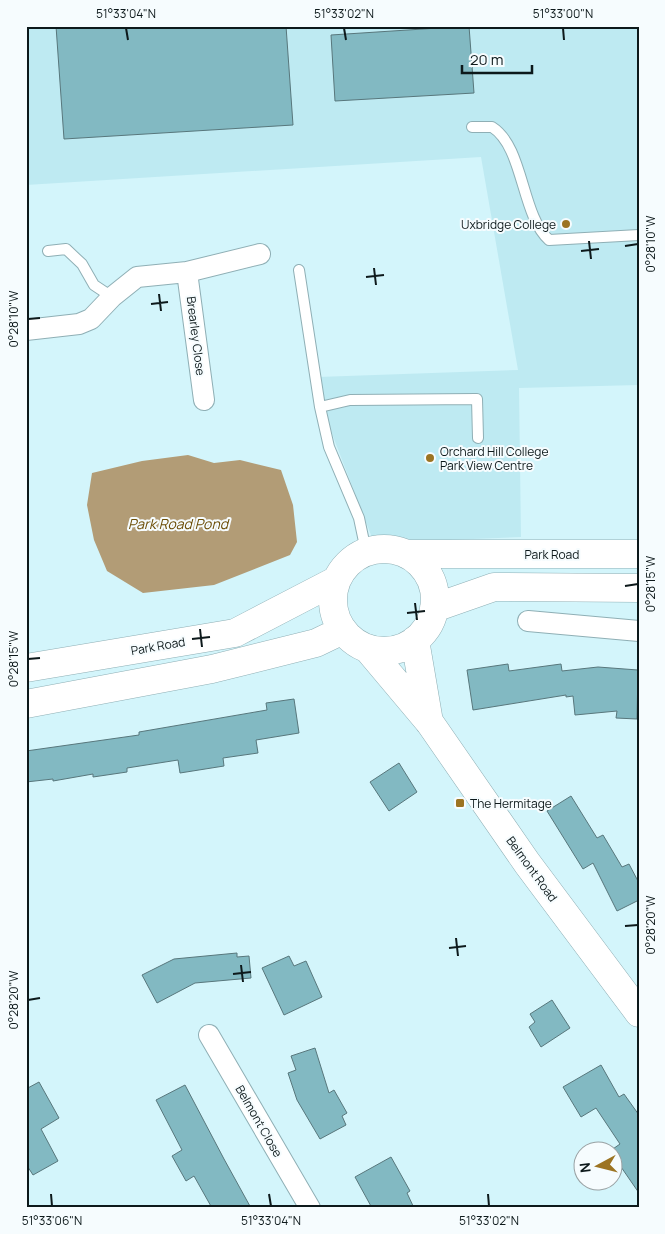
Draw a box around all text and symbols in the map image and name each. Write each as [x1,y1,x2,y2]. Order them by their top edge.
text: 51°33'04"N [96,5,156,22]
text: 51°33'02"N [314,5,374,22]
text: 51°33'00"N [533,5,593,22]
scale bar [462,42,532,74]
text: 20 m [470,49,503,70]
text: 0°28'10"W [642,215,659,273]
place label: Uxbridge College [461,216,556,233]
marker: Uxbridge College [560,218,572,230]
text: 0°28'10"W [5,290,22,348]
street label: Brearley Close [183,295,209,377]
place label: Orchard Hill College Park View Centre [440,443,548,474]
marker: Orchard Hill College Park View Centre [424,452,436,464]
water label: Park Road Pond [128,514,230,533]
street label: Park Road [525,546,579,563]
text: 0°28'15"W [642,555,659,612]
text: 0°28'15"W [5,630,22,687]
street label: Park Road [130,633,186,659]
place label: The Hermitage [470,795,552,812]
marker: The Hermitage [454,797,466,809]
street label: Belmont Road [502,833,562,905]
text: 0°28'20"W [642,895,659,955]
text: 0°28'20"W [5,970,22,1030]
street label: Belmont Close [232,1082,286,1160]
north arrow [572,1142,622,1192]
text: N [575,1161,595,1174]
text: 51°33'06"N [22,1212,82,1229]
text: 51°33'04"N [241,1212,301,1229]
text: 51°33'02"N [459,1212,519,1229]

